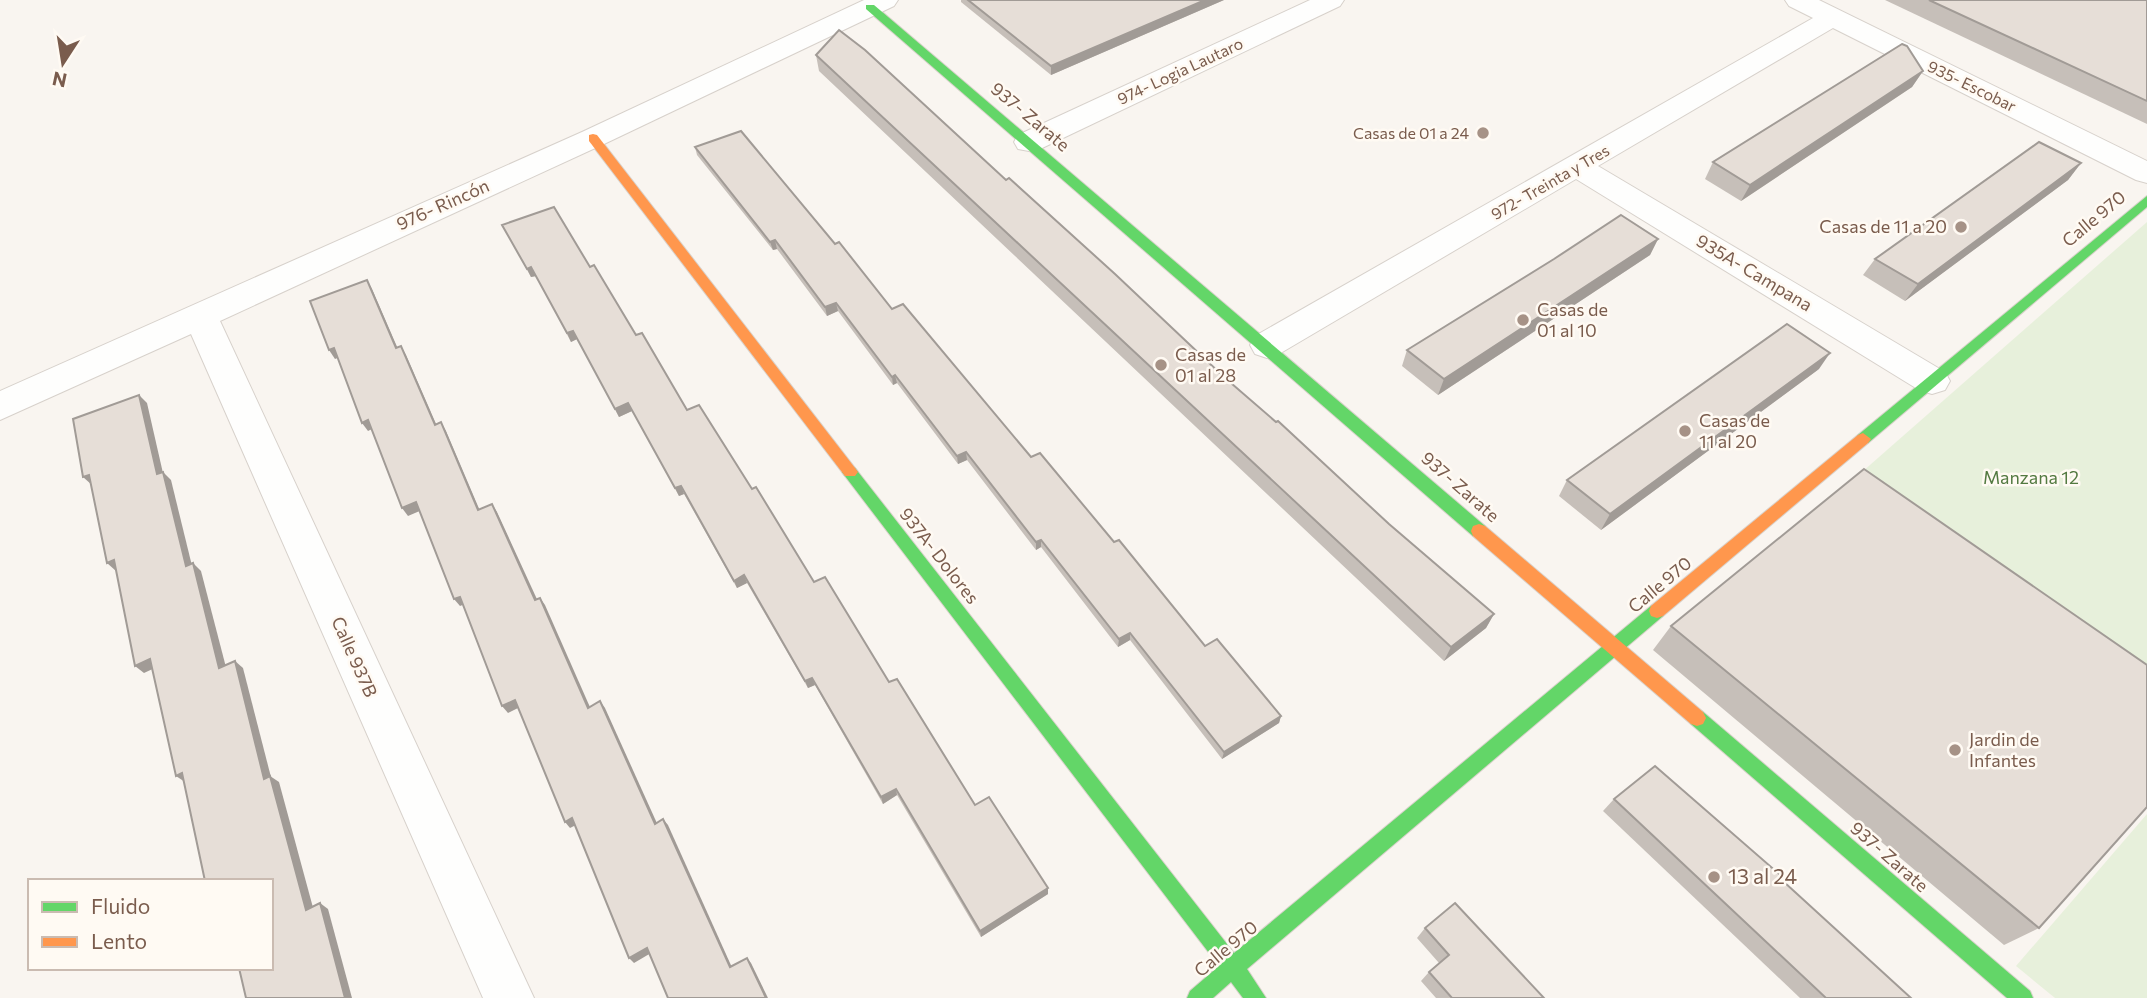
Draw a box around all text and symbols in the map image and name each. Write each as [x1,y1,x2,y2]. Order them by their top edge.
north arrow [28,28,98,98]
street label: 974- Logia Lautaro [1114,33,1246,108]
street label: 935- Escobar [1925,56,2020,115]
text: N [50,67,69,93]
street label: 937- Zarate [987,77,1075,156]
place label: Casas de 01 a 24 [1353,123,1469,142]
marker: Casas de 01 a 24 [1475,125,1491,141]
street label: 972- Treinta y Tres [1487,140,1612,223]
street label: 976- Rincón [393,174,492,234]
street label: Calle 970 [2057,185,2129,251]
place label: Casas de 11 a 20 [1819,215,1947,237]
marker: Casas de 11 a 20 [1953,219,1969,235]
street label: 935A- Campana [1693,229,1817,315]
place label: Casas de 01 al 10 [1537,298,1608,341]
marker: Casas de 01 al 10 [1515,312,1531,328]
place label: Casas de 01 al 28 [1175,343,1246,386]
marker: Casas de 01 al 28 [1153,357,1169,373]
place label: Casas de 11 al 20 [1699,409,1770,452]
marker: Casas de 11 al 20 [1677,423,1693,439]
street label: 937- Zarate [1417,446,1504,526]
park label: Manzana 12 [1983,466,2079,488]
street label: 937A- Dolores [895,503,984,608]
street label: Calle 970 [1623,551,1695,617]
street label: Calle 937B [327,613,382,700]
place label: Jardin de Infantes [1969,728,2039,771]
marker: Jardin de Infantes [1947,742,1963,758]
street label: 937- Zarate [1846,816,1933,896]
place label: 13 al 24 [1728,863,1798,888]
marker: 13 al 24 [1706,869,1722,885]
legend [28,879,273,970]
text: Fluido [91,893,150,918]
street label: Calle 970 [1189,915,1261,981]
text: Lento [91,928,147,953]

